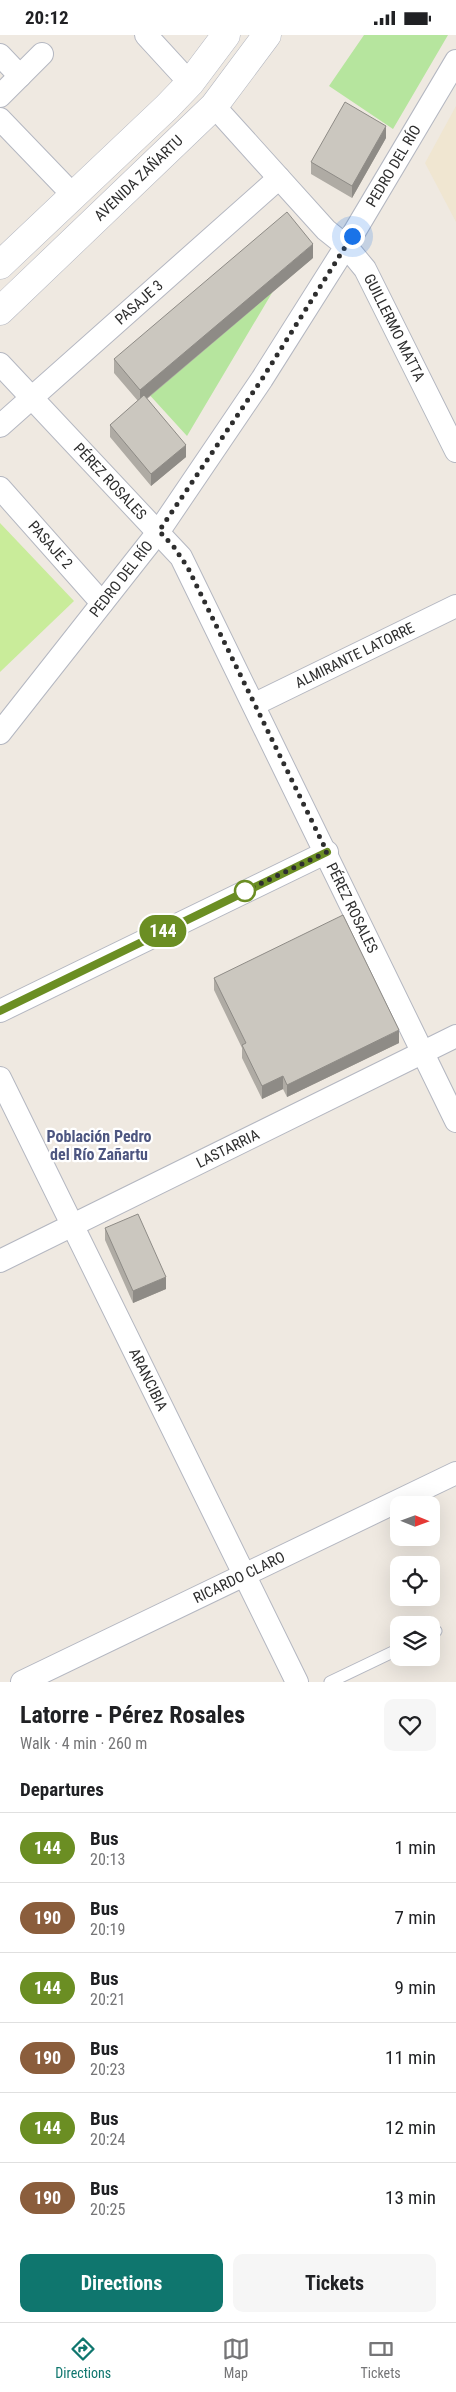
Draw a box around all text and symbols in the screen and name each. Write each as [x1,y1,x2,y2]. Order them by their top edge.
text: 20:12 [25,6,69,29]
street label: PEDRO DEL RÍO [362,122,425,210]
street label: AVENIDA ZAÑARTU [91,132,187,225]
your location [340,224,365,249]
street label: GUILLERMO MATTA [360,271,429,384]
street label: PASAJE 3 [111,276,167,328]
street label: PÉREZ ROSALES [70,439,150,524]
street label: PASAJE 2 [24,517,76,573]
street label: PEDRO DEL RÍO [86,537,157,621]
street label: ALMIRANTE LATORRE [292,619,417,692]
street label: PÉREZ ROSALES [322,860,382,956]
unlabelled marker [234,880,256,902]
line badge: 144 [134,915,192,947]
text: 144 [149,920,177,941]
street label: LASTARRIA [193,1125,263,1172]
district label: Población Pedro del Río Zañartu [47,1127,151,1164]
street label: ARANCIBIA [125,1345,171,1414]
north arrow [390,1496,440,1546]
map controls [390,1496,440,1666]
street label: RICARDO CLARO [190,1548,288,1607]
button: locate [390,1556,440,1606]
button: layers [390,1616,440,1666]
button: heart [384,1699,436,1751]
text: Latorre - Pérez Rosales [20,1701,245,1729]
text: Walk · 4 min · 260 m [20,1734,147,1753]
text: Departures [20,1778,104,1801]
text: Bus [90,1827,119,1850]
text: 1 min [394,1836,436,1859]
text: 144 [34,1837,61,1858]
text: 20:13 [90,1850,125,1869]
text: Bus [90,1897,119,1920]
text: 7 min [394,1906,436,1929]
text: 190 [34,1907,61,1928]
text: 20:19 [90,1920,125,1939]
text: Bus [90,1967,119,1990]
text: 9 min [394,1976,436,1999]
text: 144 [34,1977,61,1998]
text: 20:21 [90,1990,125,2009]
text: Bus [90,2037,119,2060]
text: 11 min [385,2046,436,2069]
text: 190 [34,2047,61,2068]
text: 20:23 [90,2060,125,2079]
text: Bus [90,2107,119,2130]
text: 12 min [385,2116,436,2139]
text: 144 [34,2117,61,2138]
text: 20:24 [90,2130,125,2149]
text: Bus [90,2177,119,2200]
text: 13 min [385,2186,436,2209]
text: 190 [34,2187,61,2208]
text: 20:25 [90,2200,125,2219]
button: Directions [20,2254,223,2312]
button: Tickets [233,2254,436,2312]
tab: Directions [55,2335,111,2381]
tab: Map [222,2335,250,2381]
tab: Tickets [360,2335,401,2381]

